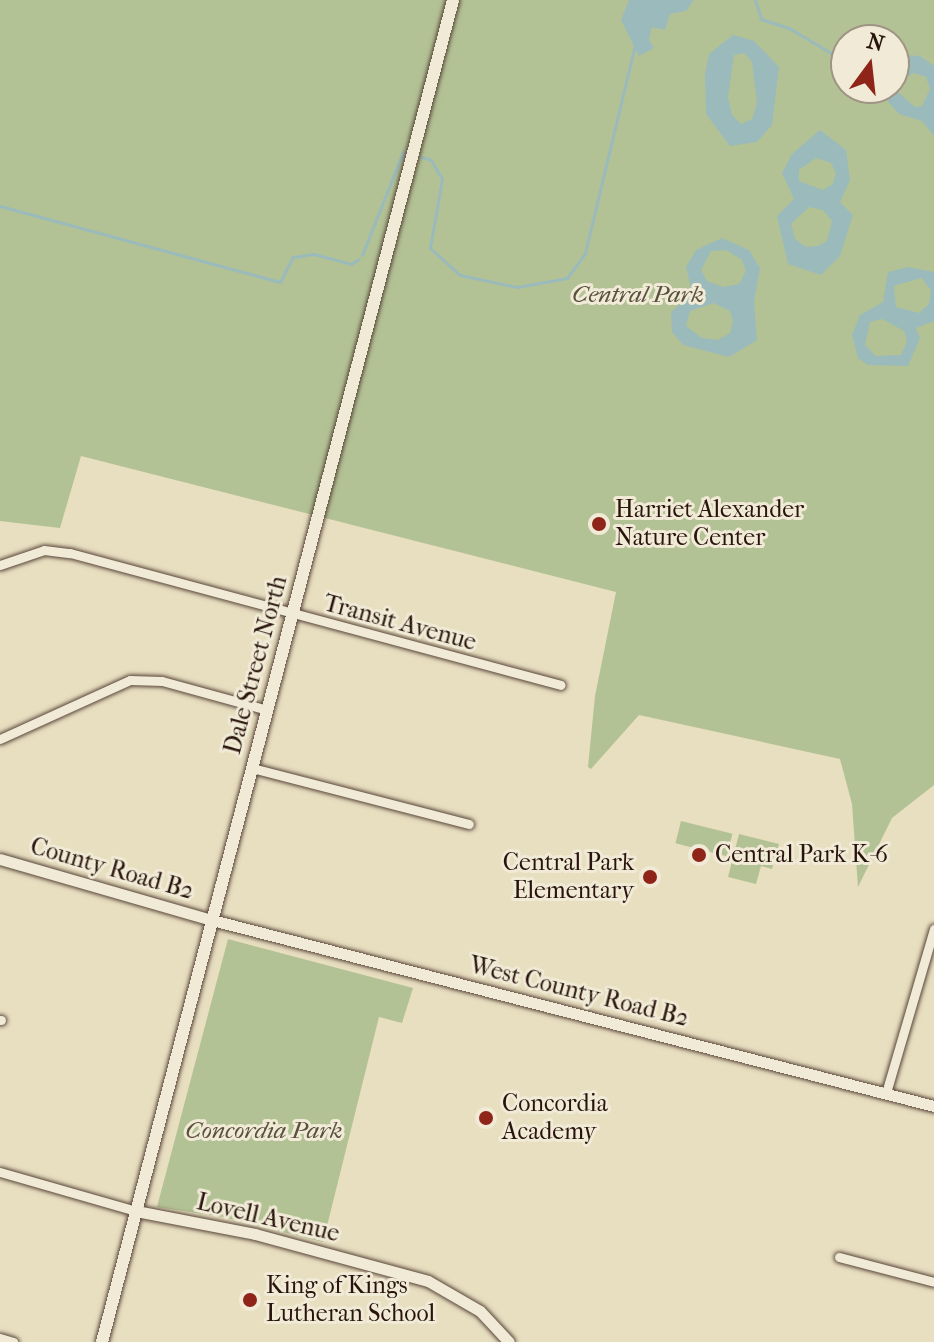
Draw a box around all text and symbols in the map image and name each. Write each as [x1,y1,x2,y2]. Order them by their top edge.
north arrow [830,24,910,104]
text: N [864,28,887,57]
park label: Central Park [572,281,704,309]
place label: Harriet Alexander Nature Center [615,496,804,552]
marker: Harriet Alexander Nature Center [590,515,608,533]
street label: Dale Street North [218,573,294,757]
street label: Transit Avenue [321,589,479,657]
street label: County Road B2 [27,832,197,906]
place label: Central Park K-6 [715,841,888,869]
marker: Central Park K-6 [690,846,708,864]
place label: Central Park Elementary [503,849,634,905]
marker: Central Park Elementary [641,868,659,886]
street label: West County Road B2 [466,951,692,1033]
place label: Concordia Academy [502,1090,608,1146]
marker: Concordia Academy [477,1109,495,1127]
park label: Concordia Park [185,1117,343,1145]
street label: Lovell Avenue [194,1188,342,1248]
place label: King of Kings Lutheran School [266,1272,435,1328]
marker: King of Kings Lutheran School [241,1291,259,1309]

